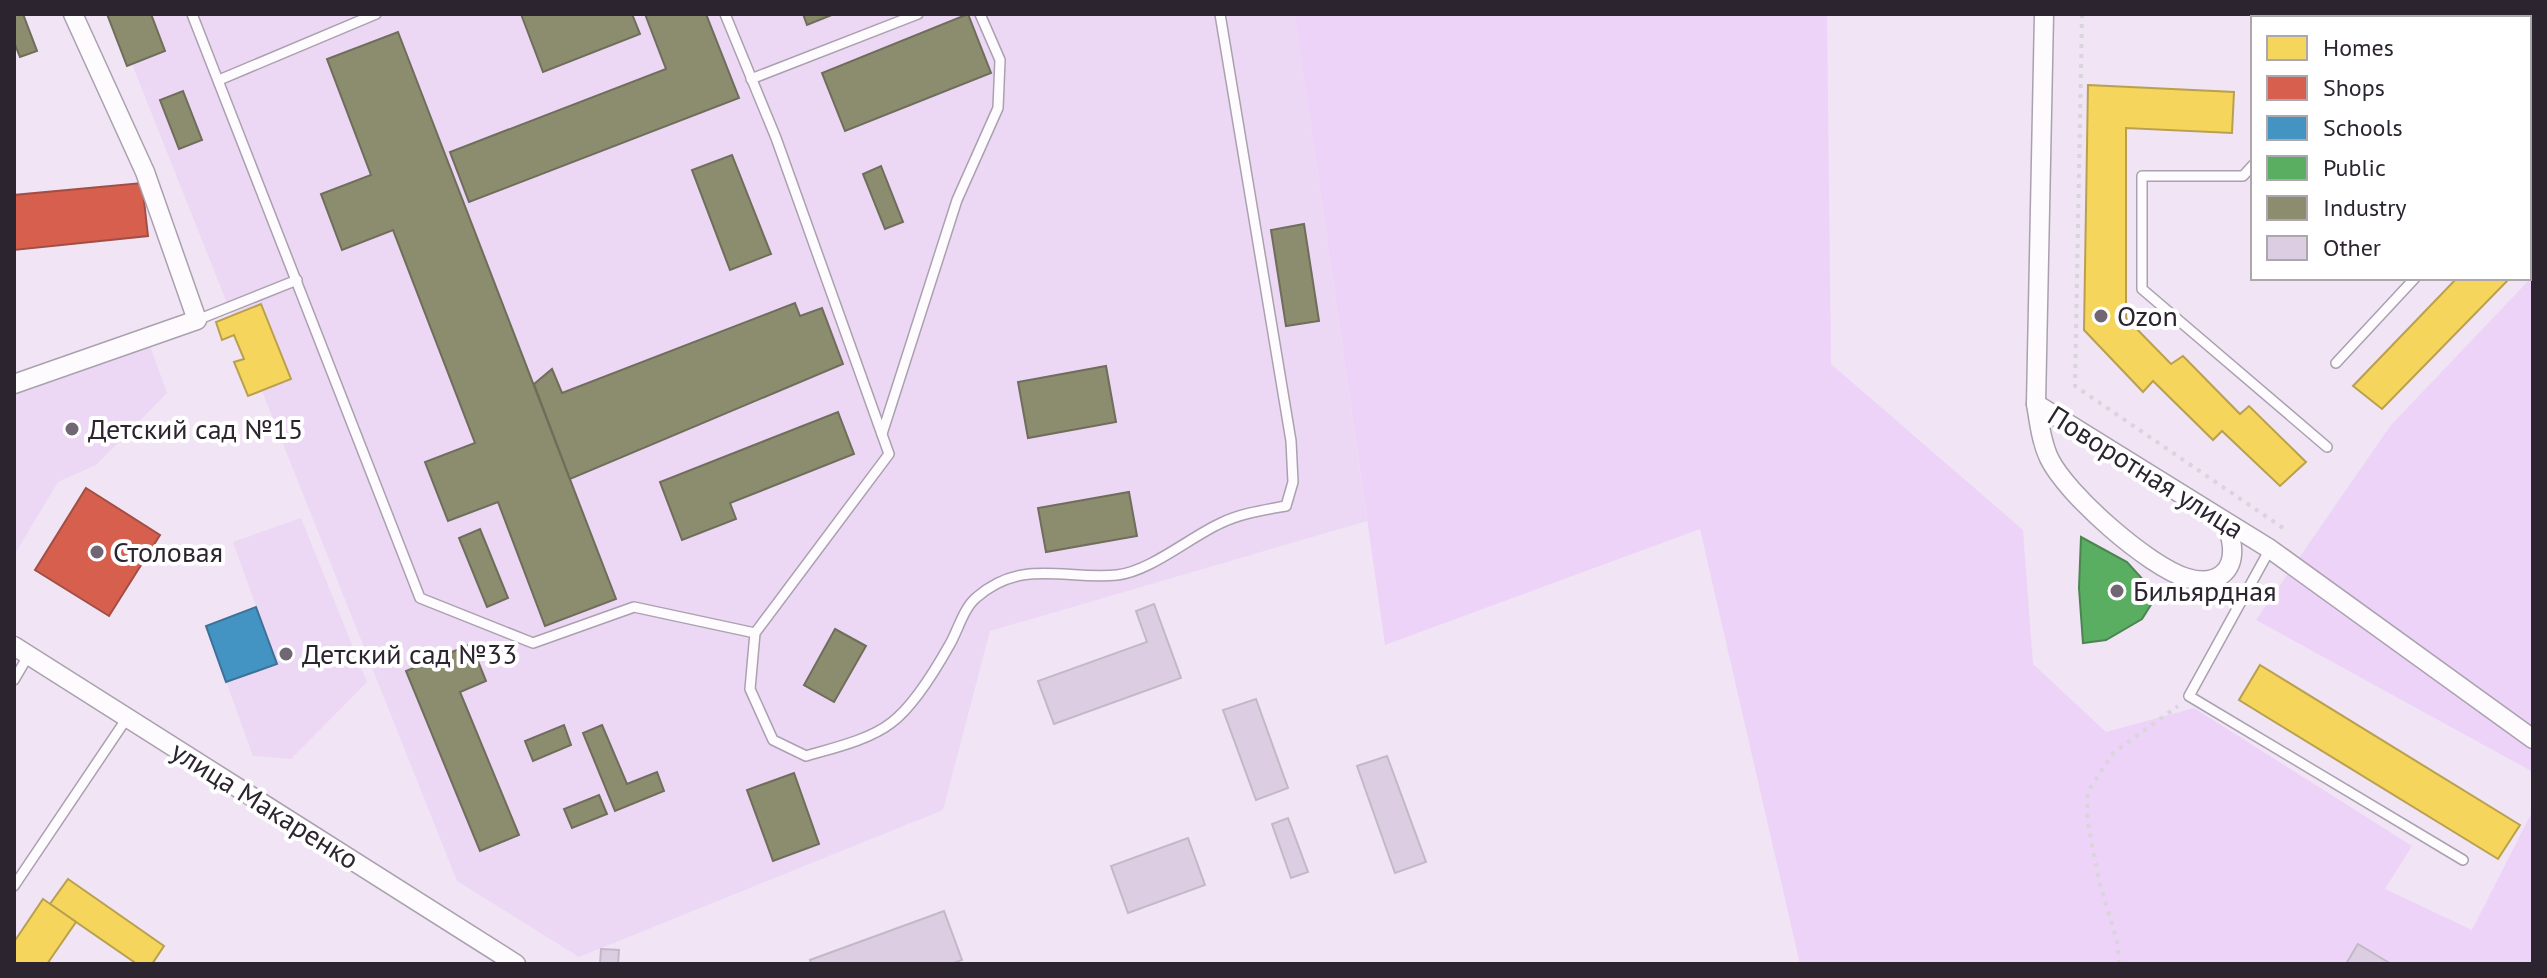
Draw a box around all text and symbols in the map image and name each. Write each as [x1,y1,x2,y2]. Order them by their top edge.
legend [2251,16,2531,280]
text: Homes [2323,32,2394,63]
text: Shops [2323,72,2385,103]
text: Schools [2323,112,2403,143]
text: Public [2323,152,2386,183]
text: Industry [2323,192,2407,223]
text: Other [2323,232,2381,263]
place label: Ozon [2117,297,2178,334]
marker: Ozon [2092,307,2110,325]
street label: Поворотная улица [2041,396,2251,547]
place label: Детский сад №15 [88,410,303,447]
marker: Детский сад №15 [63,420,81,438]
place label: Столовая [113,533,223,570]
marker: Столовая [88,543,106,561]
place label: Бильярдная [2133,572,2277,609]
marker: Бильярдная [2108,582,2126,600]
place label: Детский сад №33 [302,635,517,672]
marker: Детский сад №33 [277,645,295,663]
street label: улица Макаренко [164,732,366,877]

